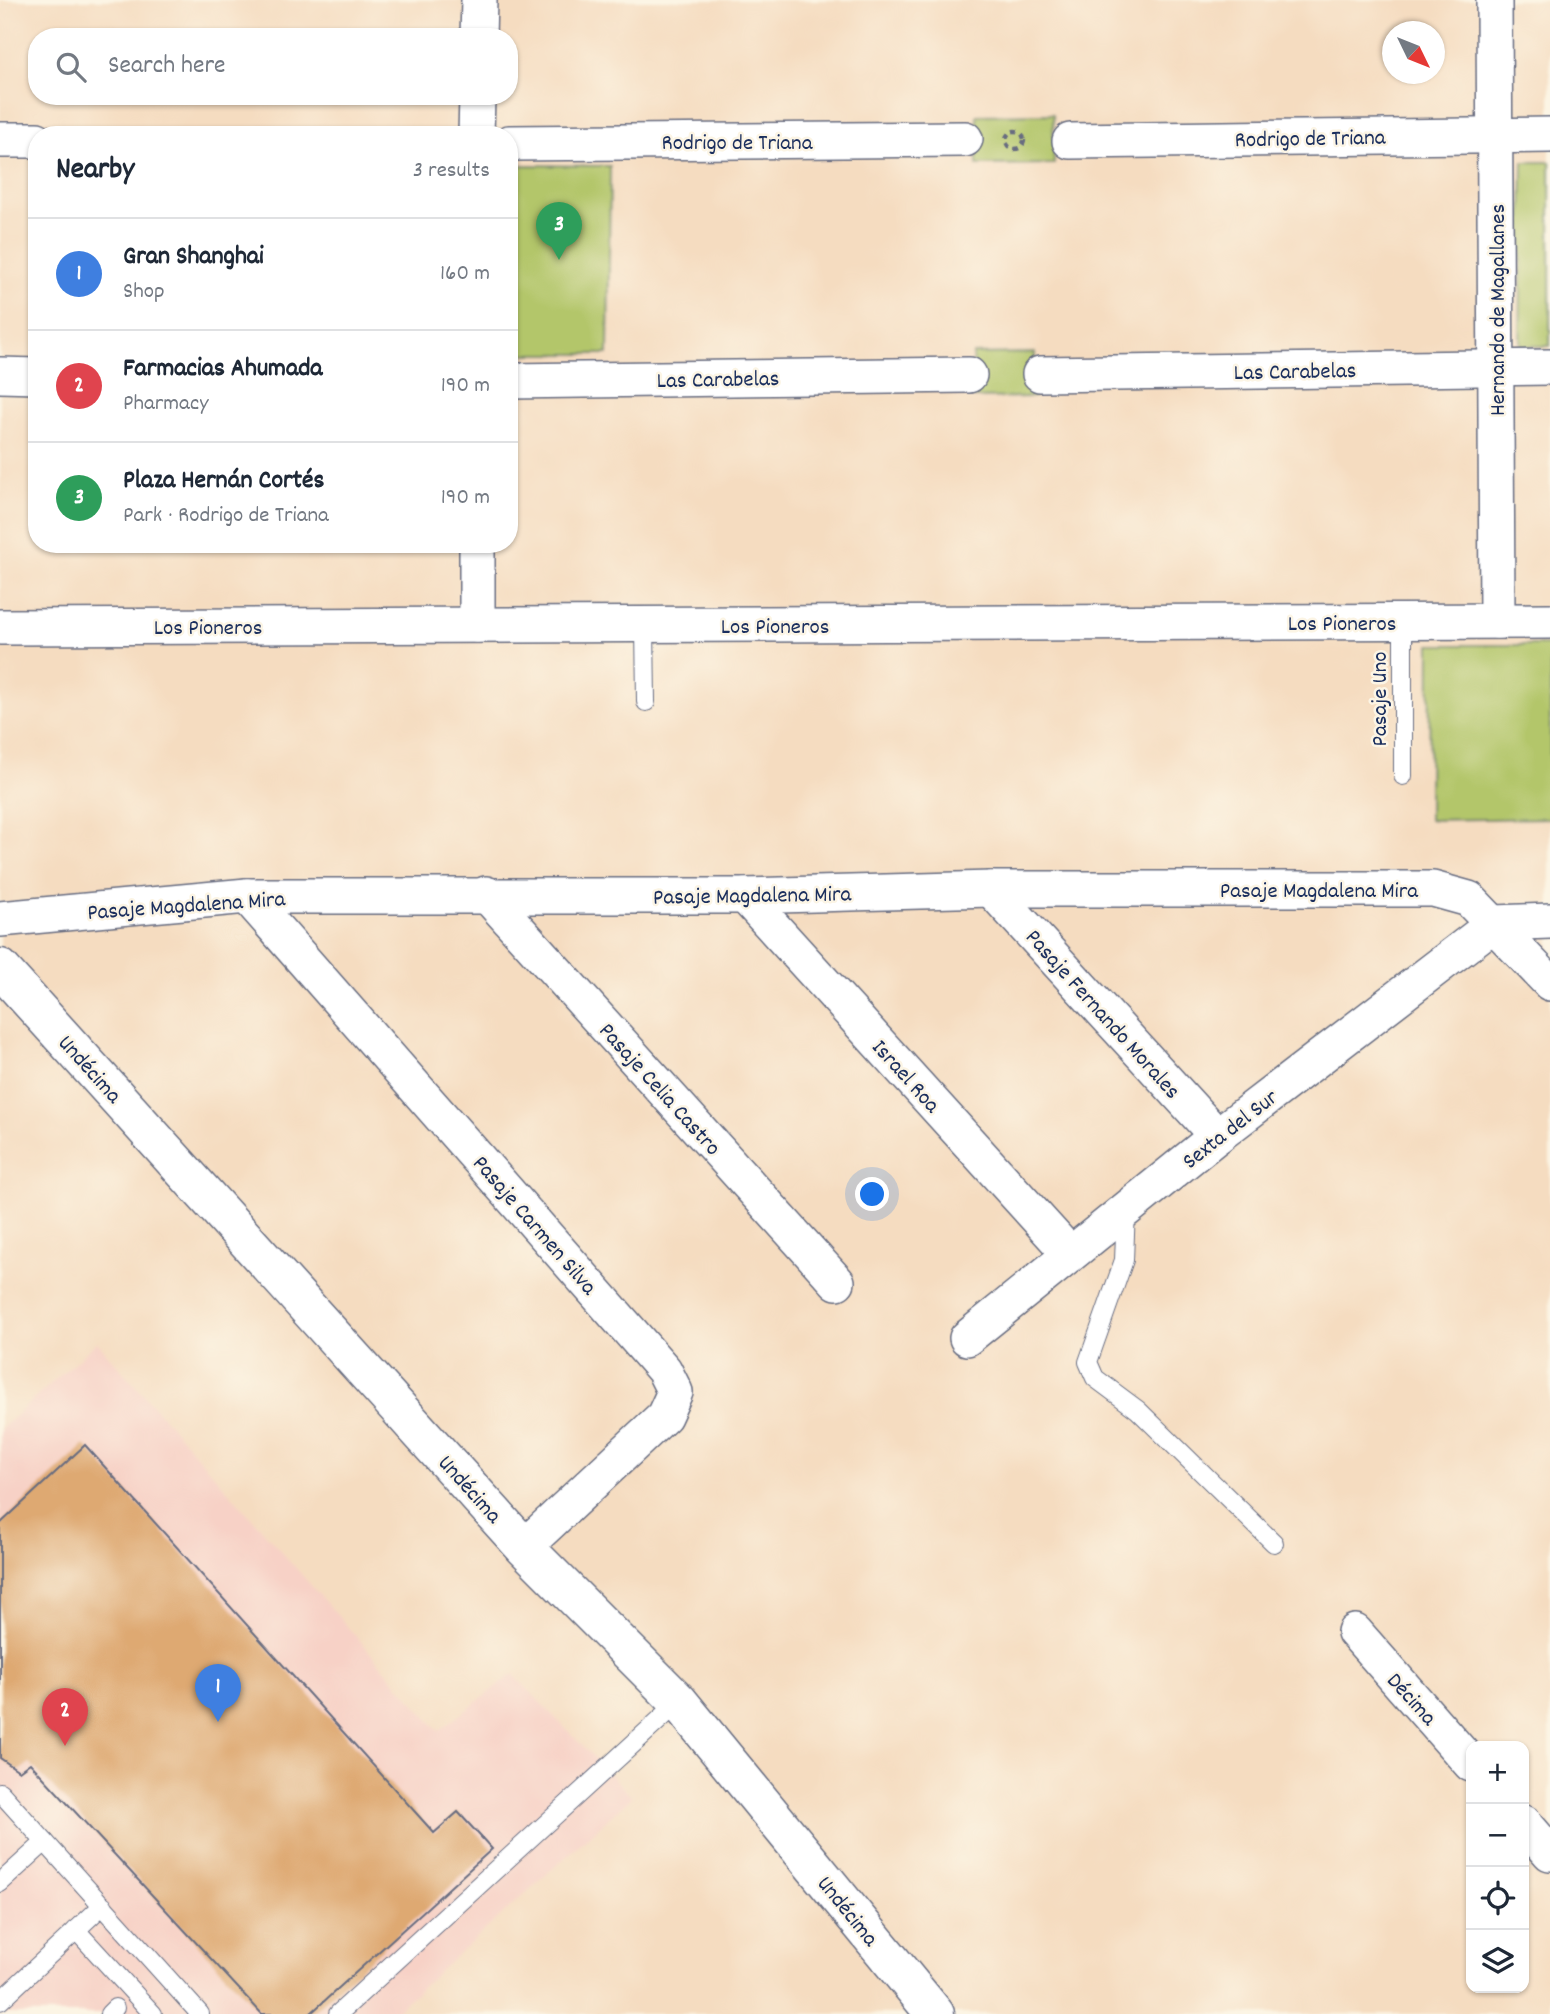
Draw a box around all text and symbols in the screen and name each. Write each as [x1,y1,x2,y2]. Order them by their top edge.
north arrow [1382,21,1445,84]
search box [28,28,518,105]
icon: search [52,48,90,86]
text: Search here [108,48,226,85]
street label: Rodrigo de Triana [1234,123,1387,158]
street label: Rodrigo de Triana [662,128,814,161]
text: Nearby [56,150,134,193]
text: 3 results [413,155,490,188]
pin: 3 [536,202,582,260]
street label: Hernando de Magallanes [1483,204,1516,416]
text: Gran Shanghai [123,239,264,276]
text: 1 [76,258,82,291]
text: 160 m [440,258,490,291]
text: Shop [123,276,165,309]
text: Farmacias Ahumada [123,351,323,388]
street label: Las Carabelas [1233,356,1357,391]
street label: Las Carabelas [656,364,780,399]
text: 2 [74,370,84,403]
text: 190 m [441,370,490,403]
text: Pharmacy [123,388,208,421]
text: Plaza Hernán Cortés [123,463,324,500]
text: 3 [74,482,84,515]
text: 190 m [441,482,490,515]
text: Park · Rodrigo de Triana [123,500,329,533]
street label: Los Pioneros [1288,609,1396,642]
street label: Los Pioneros [721,612,829,645]
street label: Los Pioneros [154,613,262,646]
street label: Pasaje Uno [1365,651,1398,747]
street label: Pasaje Magdalena Mira [1220,876,1419,909]
street label: Pasaje Magdalena Mira [653,879,853,916]
street label: Pasaje Magdalena Mira [86,884,288,931]
street label: Pasaje Fernando Morales [1016,923,1187,1108]
street label: Pasaje Celia Castro [589,1016,727,1164]
street label: Undécima [49,1029,129,1113]
street label: Israel Roa [862,1033,947,1122]
street label: Sexta del Sur [1176,1083,1286,1179]
street label: Pasaje Carmen Silva [463,1149,604,1304]
your location [855,1177,889,1211]
street label: Undécima [429,1449,509,1533]
pin: 1 [195,1664,241,1722]
street label: Décima [1377,1666,1444,1735]
pin: 2 [42,1688,88,1746]
map controls [1466,1741,1529,1993]
button: + [1466,1741,1529,1804]
button: − [1466,1804,1529,1867]
button: locate [1466,1867,1529,1930]
street label: Undécima [808,1870,886,1956]
button: layers [1466,1930,1529,1993]

